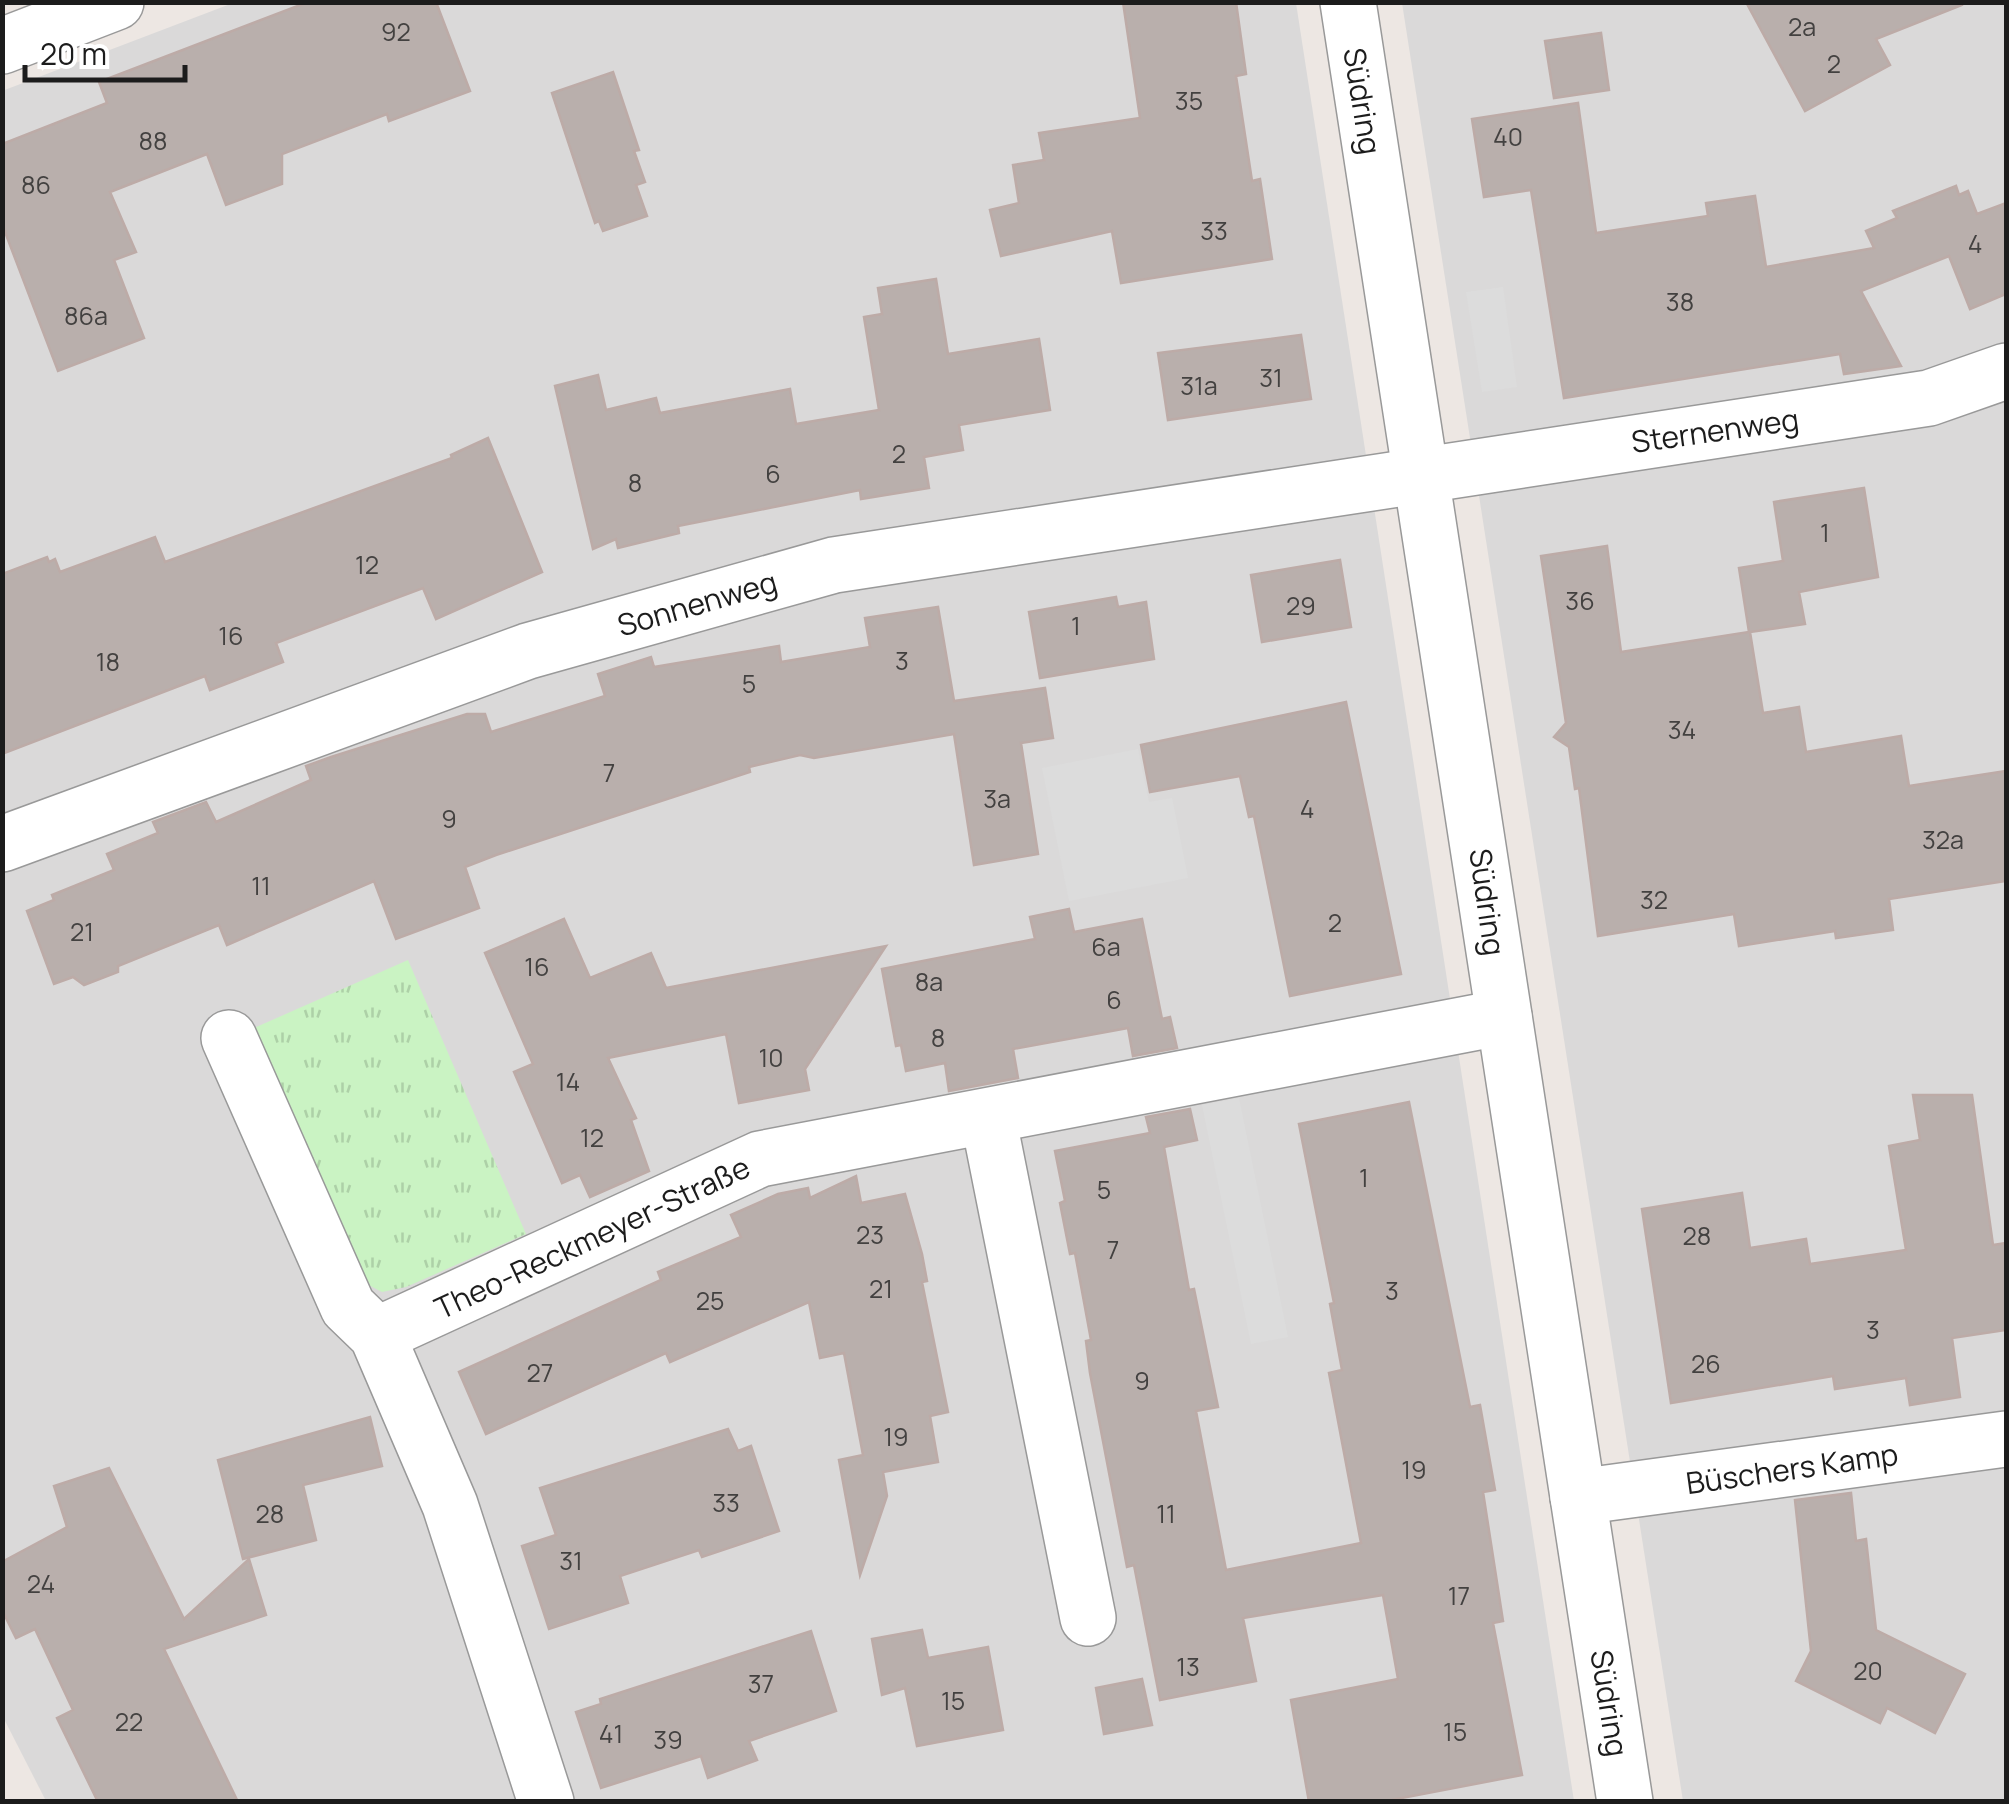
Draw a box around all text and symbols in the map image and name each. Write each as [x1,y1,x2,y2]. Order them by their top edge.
house number: 2a [1788,9,1816,44]
house number: 92 [381,14,411,49]
scale bar [25,20,185,82]
text: 20 m [40,33,107,74]
street label: Südring [1334,45,1392,157]
house number: 2 [1827,46,1841,81]
house number: 35 [1175,83,1203,118]
house number: 40 [1493,119,1523,154]
house number: 88 [138,123,168,158]
house number: 86 [21,167,51,202]
house number: 33 [1200,213,1228,248]
house number: 4 [1968,226,1982,261]
house number: 38 [1666,284,1694,319]
house number: 86a [64,298,108,333]
house number: 31 [1259,360,1283,395]
house number: 31a [1180,368,1218,403]
street label: Sternenweg [1629,398,1801,462]
house number: 2 [892,436,906,471]
house number: 6 [765,456,781,491]
house number: 8 [628,465,642,500]
house number: 1 [1820,515,1830,550]
house number: 12 [355,547,379,582]
street label: Sonnenweg [612,561,782,645]
house number: 36 [1565,583,1595,618]
house number: 29 [1286,588,1316,623]
house number: 1 [1071,608,1081,643]
house number: 16 [218,618,244,653]
house number: 3 [895,643,909,678]
house number: 18 [96,644,120,679]
house number: 5 [742,666,756,701]
house number: 34 [1668,712,1696,747]
house number: 7 [603,755,615,790]
house number: 3a [983,781,1011,816]
house number: 4 [1300,791,1314,826]
house number: 9 [441,801,457,836]
house number: 32a [1922,822,1964,857]
street label: Südring [1460,846,1516,958]
house number: 11 [251,868,271,903]
house number: 32 [1640,882,1668,917]
house number: 2 [1328,905,1342,940]
house number: 21 [70,914,94,949]
house number: 6a [1091,929,1121,964]
house number: 16 [524,949,550,984]
house number: 8a [915,964,943,999]
house number: 6 [1106,982,1122,1017]
house number: 8 [931,1020,945,1055]
house number: 10 [758,1040,784,1075]
house number: 14 [556,1064,580,1099]
house number: 12 [580,1120,604,1155]
street label: Theo-Reckmeyer-Straße [428,1146,756,1328]
house number: 1 [1359,1160,1369,1195]
house number: 5 [1097,1172,1111,1207]
house number: 23 [856,1217,884,1252]
house number: 28 [1683,1218,1711,1253]
house number: 7 [1107,1232,1119,1267]
house number: 21 [869,1271,893,1306]
house number: 3 [1385,1273,1399,1308]
house number: 25 [696,1283,724,1318]
house number: 3 [1866,1312,1880,1347]
house number: 26 [1691,1346,1721,1381]
house number: 27 [527,1355,553,1390]
house number: 9 [1134,1363,1150,1398]
house number: 19 [883,1419,909,1454]
street label: Büschers Kamp [1683,1433,1901,1503]
house number: 19 [1401,1452,1427,1487]
house number: 33 [712,1485,740,1520]
house number: 28 [256,1496,284,1531]
house number: 11 [1156,1496,1176,1531]
house number: 31 [559,1543,583,1578]
house number: 24 [27,1566,55,1601]
house number: 17 [1448,1578,1470,1613]
street label: Südring [1581,1647,1639,1759]
house number: 13 [1176,1649,1200,1684]
house number: 20 [1853,1653,1883,1688]
house number: 37 [748,1666,774,1701]
house number: 15 [941,1683,965,1718]
house number: 22 [115,1704,143,1739]
house number: 15 [1443,1714,1467,1749]
house number: 41 [599,1716,623,1751]
house number: 39 [653,1722,683,1757]

